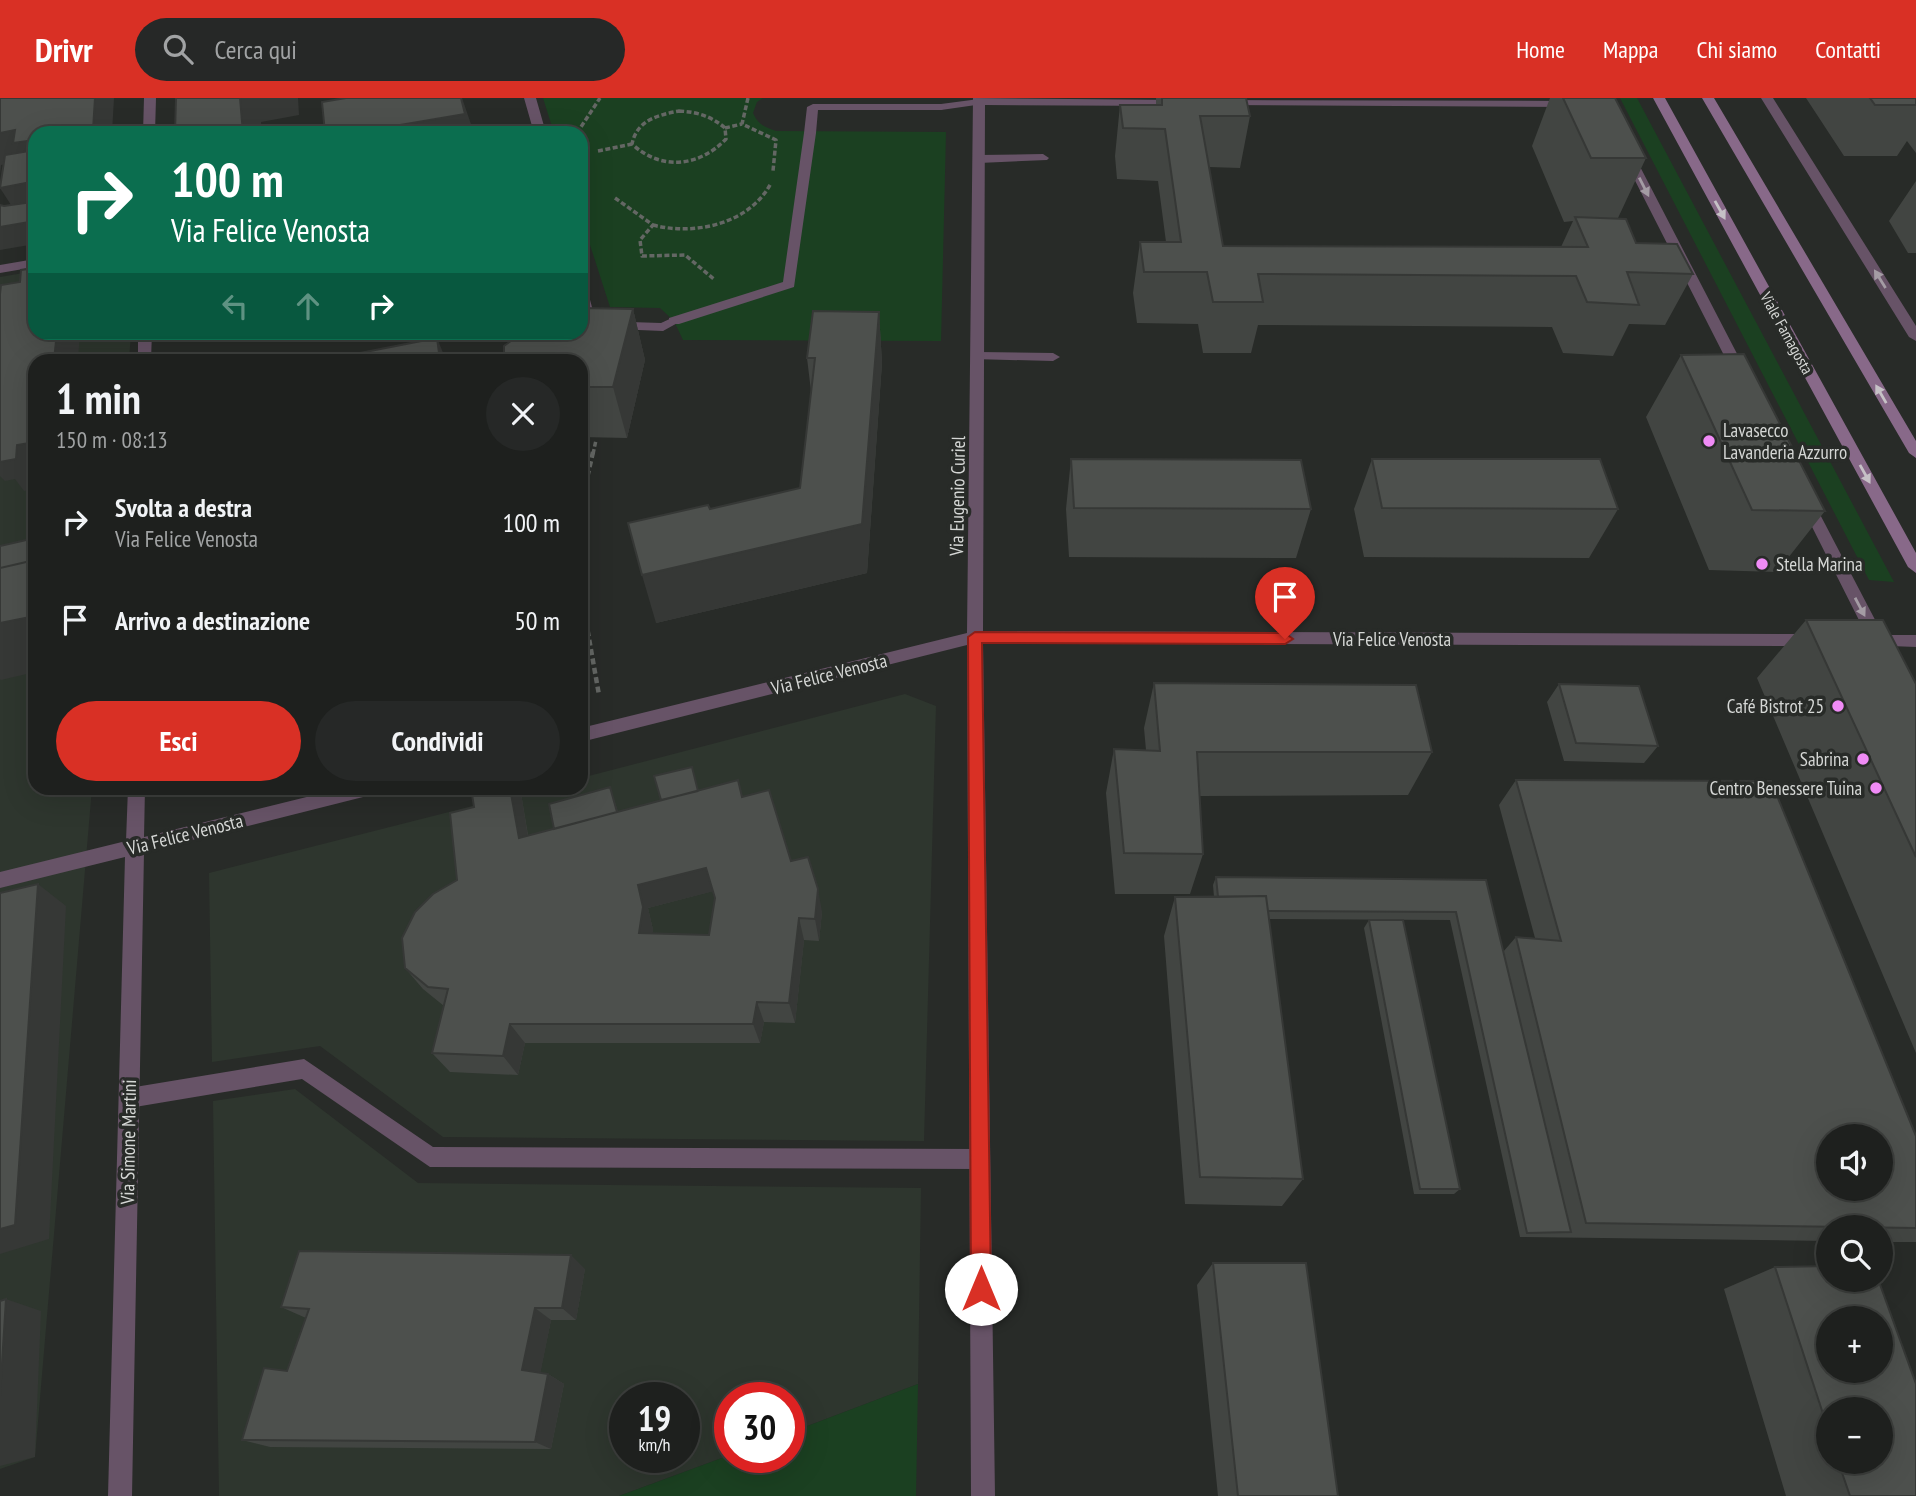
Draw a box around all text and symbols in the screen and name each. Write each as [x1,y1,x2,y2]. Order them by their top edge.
search box [135,18,625,81]
text: Drivr [35,28,93,71]
icon: search [159,30,197,68]
text: Cerca qui [215,33,297,66]
text: Home [1516,34,1565,65]
text: Mappa [1603,34,1658,65]
text: Chi siamo [1696,34,1777,65]
text: Contatti [1815,34,1881,65]
text: 100 m [171,147,284,211]
icon: right [56,154,147,245]
one-way arrow [1639,177,1650,197]
one-way arrow [1714,200,1726,220]
text: Via Felice Venosta [171,209,370,251]
one-way arrow [1873,270,1886,289]
icon: left [216,287,254,325]
icon: ahead [289,287,327,325]
icon: right [362,287,400,325]
street label: Viale Famagosta [1756,288,1818,378]
text: 1 min [56,371,141,426]
button: close [486,377,560,451]
one-way arrow [1875,384,1888,403]
place label: Lavasecco Lavanderia Azzurro [1723,418,1847,464]
text: 150 m · 08:13 [56,425,168,454]
marker: Lavasecco Lavanderia Azzurro [1701,433,1717,449]
street label: Via Eugenio Curiel [944,435,970,557]
one-way arrow [1859,464,1871,484]
text: Svolta a destra [115,491,252,524]
icon: right [56,503,94,541]
text: 100 m [502,506,560,539]
text: Via Felice Venosta [115,524,258,553]
place label: Stella Marina [1776,552,1863,576]
marker: Stella Marina [1754,556,1770,572]
pin [1255,567,1315,639]
icon: arrive [1266,578,1304,616]
one-way arrow [1855,597,1866,617]
icon: arrive [56,601,94,639]
text: Arrivo a destinazione [115,604,310,637]
text: 50 m [514,604,560,637]
street label: Via Felice Venosta [1332,627,1451,651]
street label: Via Felice Venosta [768,648,889,700]
place label: Café Bistrot 25 [1727,694,1824,718]
marker: Café Bistrot 25 [1830,698,1846,714]
button: Esci [56,701,301,781]
button: Condividi [315,701,560,781]
place label: Sabrina [1800,747,1849,771]
marker: Sabrina [1855,751,1871,767]
place label: Centro Benessere Tuina [1710,776,1862,800]
marker: Centro Benessere Tuina [1868,780,1884,796]
street label: Via Felice Venosta [124,808,245,860]
street label: Via Simone Martini [115,1079,141,1206]
map controls [1816,1124,1893,1474]
button: sound [1816,1124,1893,1201]
button: search [1816,1215,1893,1292]
position arrow [944,1252,1018,1326]
button: + [1816,1306,1893,1383]
speed limit sign: 30 [714,1382,805,1473]
text: 19 [638,1395,671,1441]
button: − [1816,1397,1893,1474]
text: km/h [639,1433,670,1456]

